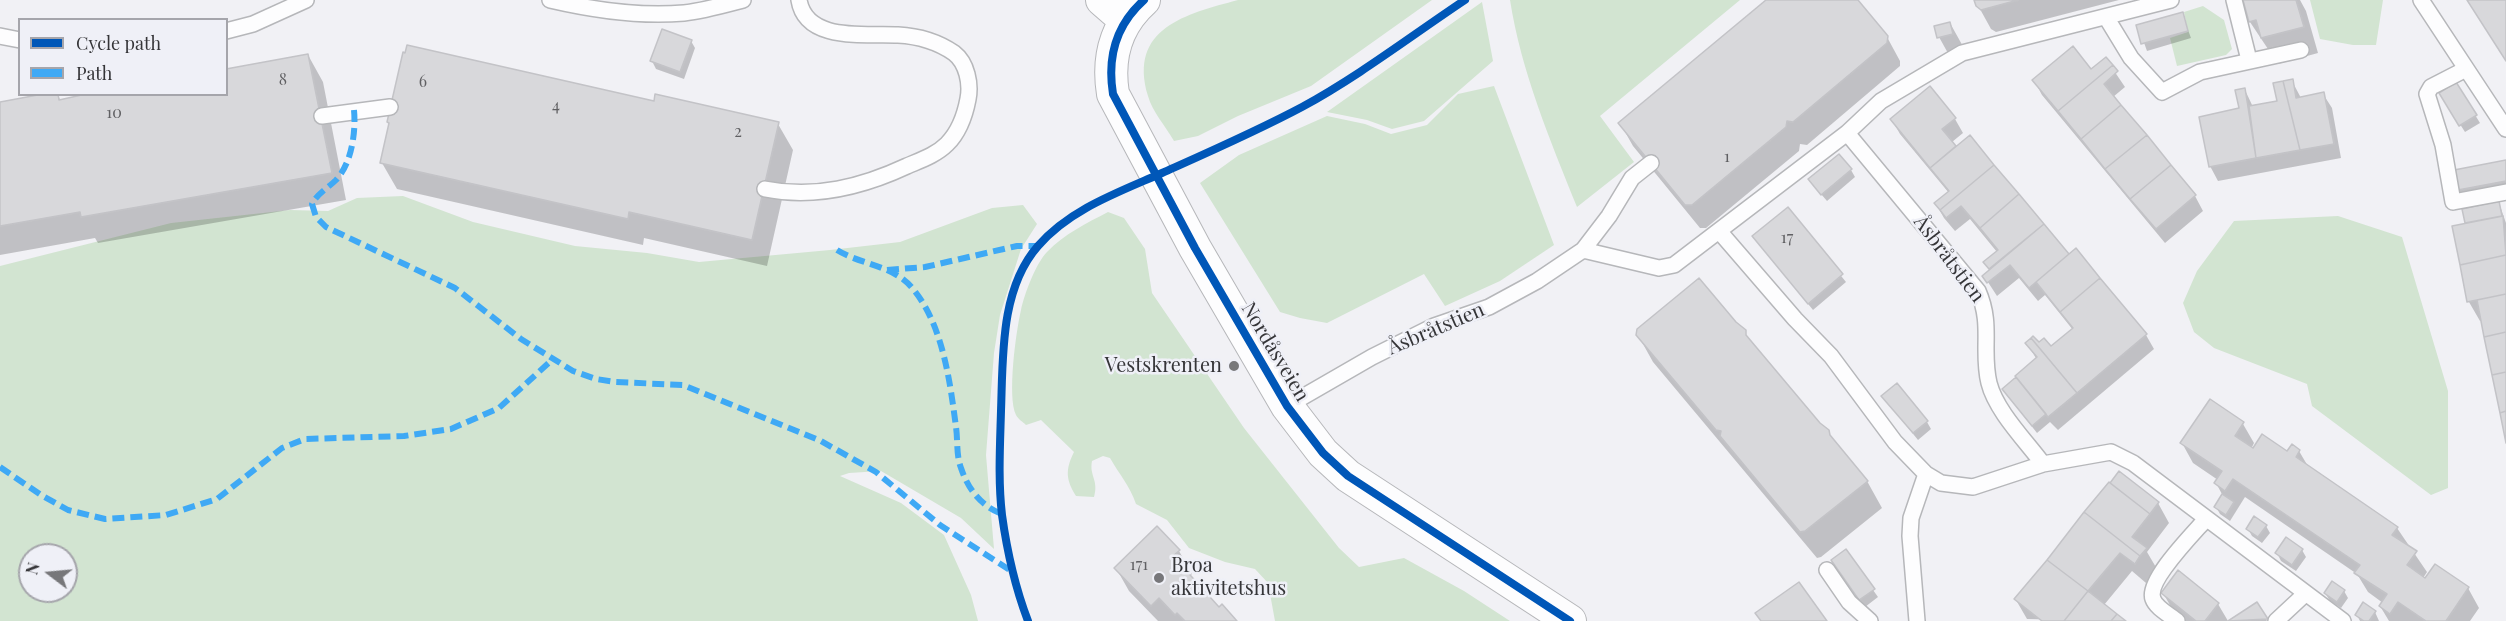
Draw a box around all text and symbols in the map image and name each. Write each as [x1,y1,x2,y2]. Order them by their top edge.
legend [18,18,228,96]
text: Cycle path [76,31,161,55]
text: Path [76,61,112,85]
house number: 8 [279,70,287,90]
house number: 6 [419,72,427,92]
house number: 4 [552,96,560,116]
house number: 10 [106,103,122,123]
house number: 2 [734,122,742,142]
house number: 1 [1724,147,1730,167]
street label: Åsbråtstien [1909,211,1989,307]
house number: 17 [1781,228,1793,248]
street label: Nordåsveien [1236,298,1314,406]
street label: Åsbråtstien [1384,298,1488,360]
place label: Vestskrenten [1105,354,1222,378]
marker: Vestskrenten [1227,359,1241,373]
north arrow [18,543,78,603]
place label: Broa aktivitetshus [1171,554,1286,601]
house number: 171 [1130,555,1148,575]
text: N [20,560,44,577]
marker: Broa aktivitetshus [1152,571,1166,585]

